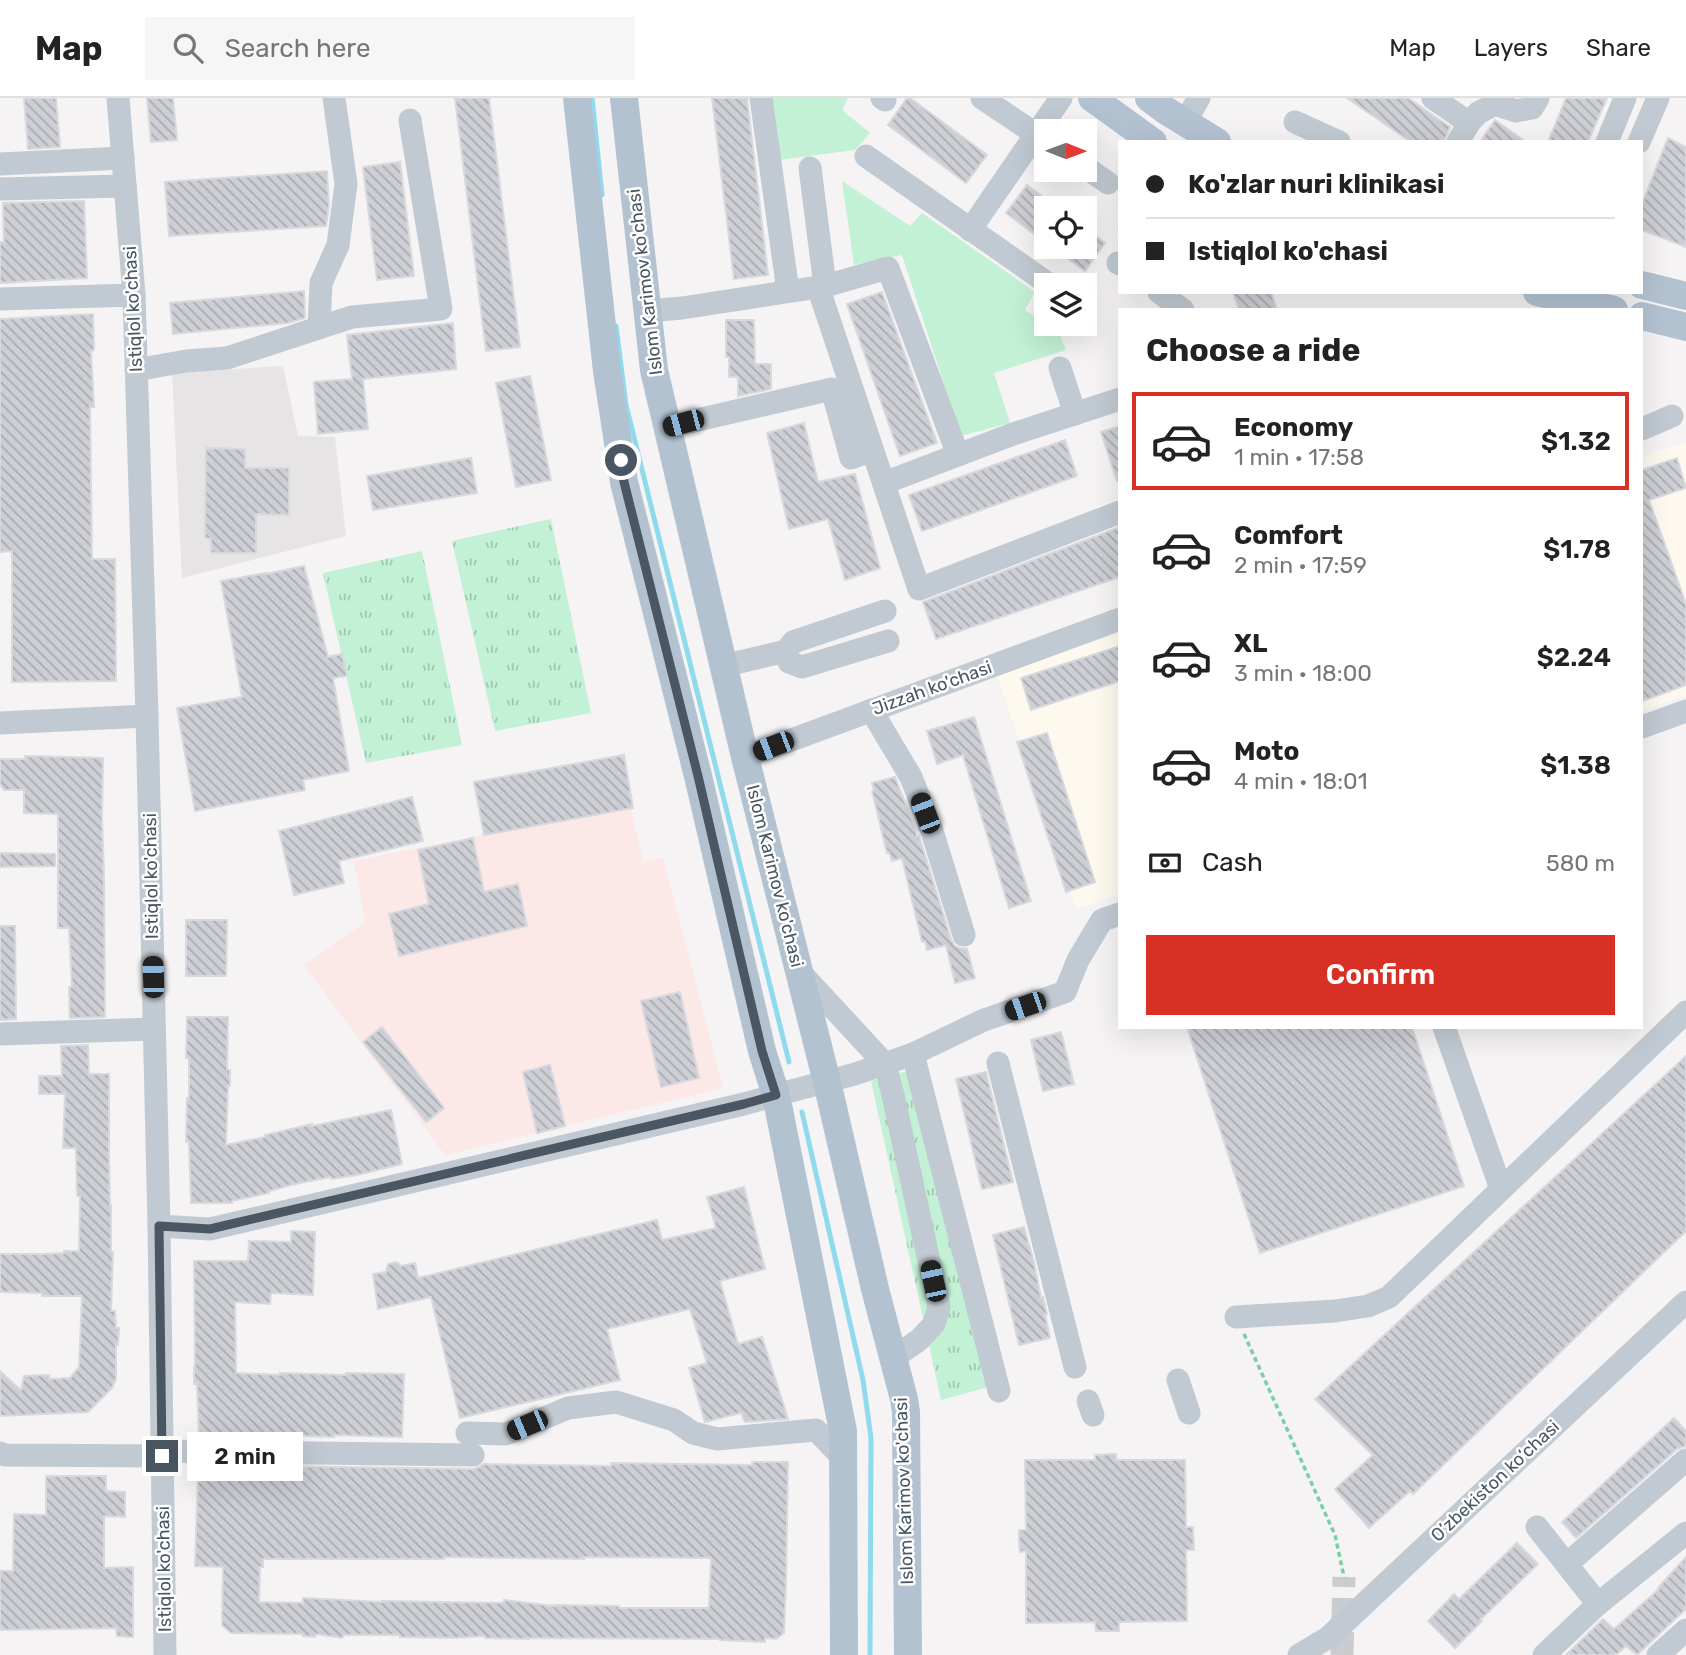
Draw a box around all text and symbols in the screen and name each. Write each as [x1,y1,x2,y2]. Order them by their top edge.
search box [145,17,635,80]
text: Map [35,29,103,68]
icon: search [169,29,207,67]
text: Search here [225,33,370,64]
text: Map [1389,34,1436,62]
text: Layers [1474,34,1548,62]
text: Share [1586,34,1651,62]
north arrow [1034,119,1097,182]
map controls [1034,119,1097,336]
text: Ko'zlar nuri klinikasi [1188,169,1445,200]
street label: Islom Karimov ko'chasi [623,188,667,376]
button: locate [1034,196,1097,259]
text: Istiqlol ko'chasi [1188,236,1388,267]
street label: Istiqlol ko'chasi [119,245,147,373]
button: layers [1034,273,1097,336]
text: Choose a ride [1146,331,1360,369]
car [660,407,707,439]
icon: car [1150,410,1213,473]
text: Economy [1234,412,1353,443]
text: $1.32 [1541,426,1611,457]
text: 1 min · 17:58 [1234,443,1364,471]
route start [605,444,637,476]
icon: car [1150,518,1213,581]
text: Comfort [1234,520,1343,551]
text: $1.78 [1543,534,1611,565]
text: 2 min · 17:59 [1234,551,1367,579]
icon: car [1150,626,1213,689]
text: XL [1234,628,1267,659]
text: $2.24 [1537,642,1611,673]
street label: Jizzah ko'chasi [869,656,995,720]
text: 3 min · 18:00 [1234,659,1372,687]
car [750,729,797,763]
icon: car [1150,734,1213,797]
text: Moto [1234,736,1299,767]
text: $1.38 [1540,750,1611,781]
text: 4 min · 18:01 [1234,767,1368,795]
street label: Islom Karimov ko'chasi [742,782,808,970]
car [908,790,943,836]
street label: Istiqlol ko'chasi [139,813,163,939]
icon: cash [1146,844,1184,882]
text: Cash [1202,847,1263,878]
text: 580 m [1546,849,1615,877]
button: Confirm [1146,935,1615,1015]
car [142,956,165,998]
car [1002,989,1049,1023]
car [919,1258,948,1304]
street label: Islom Karimov ko'chasi [890,1397,918,1585]
car [504,1407,551,1443]
street label: O’zbekiston ko‘chasi [1426,1416,1564,1546]
callout: 2 min [186,1432,302,1480]
route end [146,1440,178,1472]
text: 2 min [214,1442,276,1470]
street label: Istiqlol ko'chasi [152,1506,176,1632]

